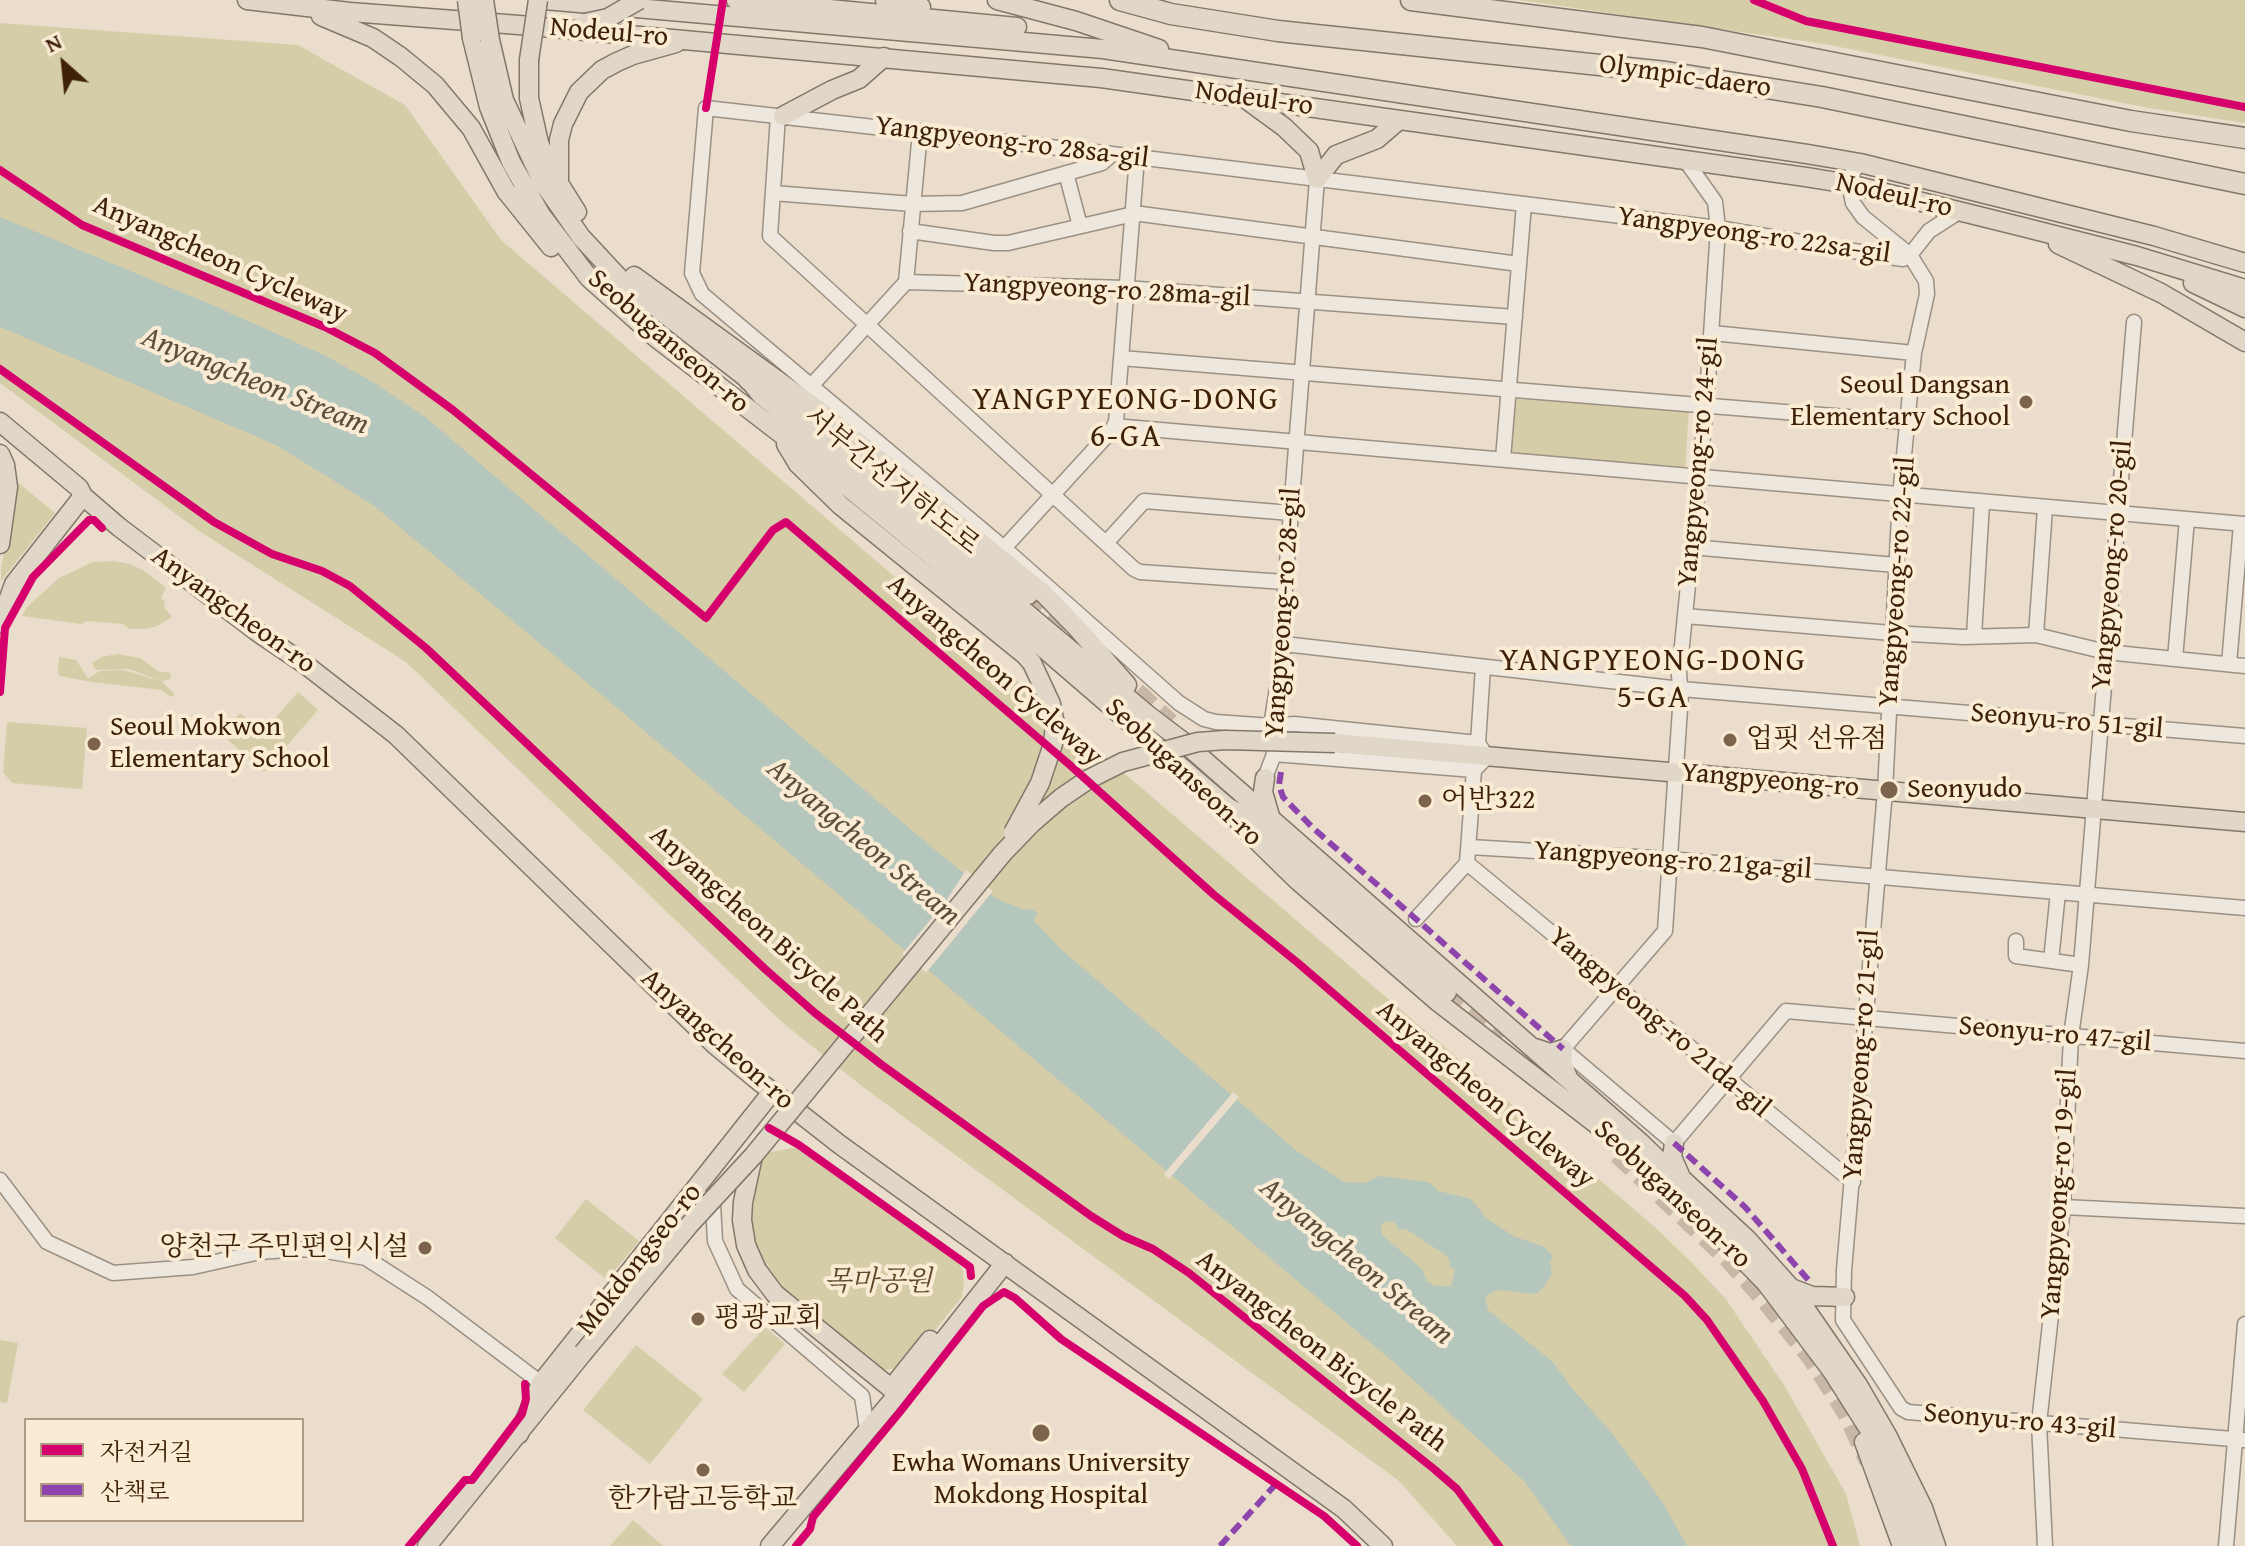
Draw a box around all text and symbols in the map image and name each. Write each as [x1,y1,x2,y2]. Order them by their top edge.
street label: Nodeul-ro [548,11,670,55]
north arrow [24,24,104,104]
text: N [39,25,67,60]
street label: Olympic-daero [1597,48,1773,106]
street label: Nodeul-ro [1193,74,1315,124]
street label: Yangpyeong-ro 28sa-gil [873,110,1151,176]
street label: Nodeul-ro [1832,166,1956,226]
street label: Anyangcheon Cycleway [88,189,352,331]
street label: Yangpyeong-ro 22sa-gil [1615,200,1893,272]
street label: Seobuganseon-ro [580,263,756,421]
street label: Yangpyeong-ro 28ma-gil [963,267,1251,315]
water label: Anyangcheon Stream [136,320,374,444]
street label: Yangpyeong-ro 24-gil [1671,335,1727,589]
place label: Seoul Dangsan Elementary School [1791,369,2010,435]
district label: YANGPYEONG-DONG 6-GA [972,382,1280,457]
marker: Seoul Dangsan Elementary School [2017,393,2035,411]
street label: 서부간선지하도로 [796,401,986,563]
street label: Yangpyeong-ro 20-gil [2085,438,2141,692]
street label: Yangpyeong-ro 22-gil [1872,456,1924,708]
street label: Yangpyeong-ro 28-gil [1258,487,1310,739]
street label: Anyangcheon-ro [144,540,322,682]
street label: Anyangcheon Cycleway [879,568,1109,774]
district label: YANGPYEONG-DONG 5-GA [1499,643,1807,718]
street label: Seobuganseon-ro [1097,692,1269,854]
street label: Seonyu-ro 51-gil [1969,697,2165,747]
place label: Seoul Mokwon Elementary School [110,711,329,777]
place label: 업핏 선유점 [1746,723,1887,757]
marker: 업핏 선유점 [1721,731,1739,749]
marker: Seoul Mokwon Elementary School [85,735,103,753]
water label: Anyangcheon Stream [759,751,967,935]
street label: Yangpyeong-ro [1680,756,1860,806]
place label: Seonyudo [1907,773,2022,807]
marker: Seonyudo [1878,779,1900,801]
place label: 어반322 [1441,784,1536,818]
marker: 어반322 [1416,792,1434,810]
street label: Anyangcheon Bicycle Path [642,819,894,1051]
street label: Yangpyeong-ro 21ga-gil [1533,835,1813,887]
street label: Yangpyeong-ro 21da-gil [1541,920,1777,1126]
street label: Yangpyeong-ro 21-gil [1836,929,1888,1181]
street label: Anyangcheon-ro [633,962,801,1118]
street label: Anyangcheon Cycleway [1369,994,1601,1196]
street label: Seonyu-ro 47-gil [1957,1010,2153,1060]
street label: Yangpyeong-ro 19-gil [2034,1068,2086,1320]
street label: Seobuganseon-ro [1586,1114,1758,1276]
water label: Anyangcheon Stream [1252,1170,1460,1354]
street label: Mokdongseo-ro [570,1177,710,1343]
place label: 양천구 주민편익시설 [159,1231,409,1265]
marker: 양천구 주민편익시설 [416,1239,434,1257]
street label: Anyangcheon Bicycle Path [1189,1244,1453,1460]
park label: 목마공원 [824,1266,932,1300]
place label: 평광교회 [714,1302,822,1336]
marker: 평광교회 [689,1310,707,1328]
street label: Seonyu-ro 43-gil [1922,1397,2118,1447]
legend [24,1418,304,1522]
marker: Ewha Womans University Mokdong Hospital [1030,1422,1052,1444]
text: 자전거길 [100,1434,193,1469]
place label: Ewha Womans University Mokdong Hospital [892,1447,1190,1513]
marker: 한가람고등학교 [694,1461,712,1479]
text: 산책로 [100,1474,170,1509]
place label: 한가람고등학교 [608,1483,798,1517]

